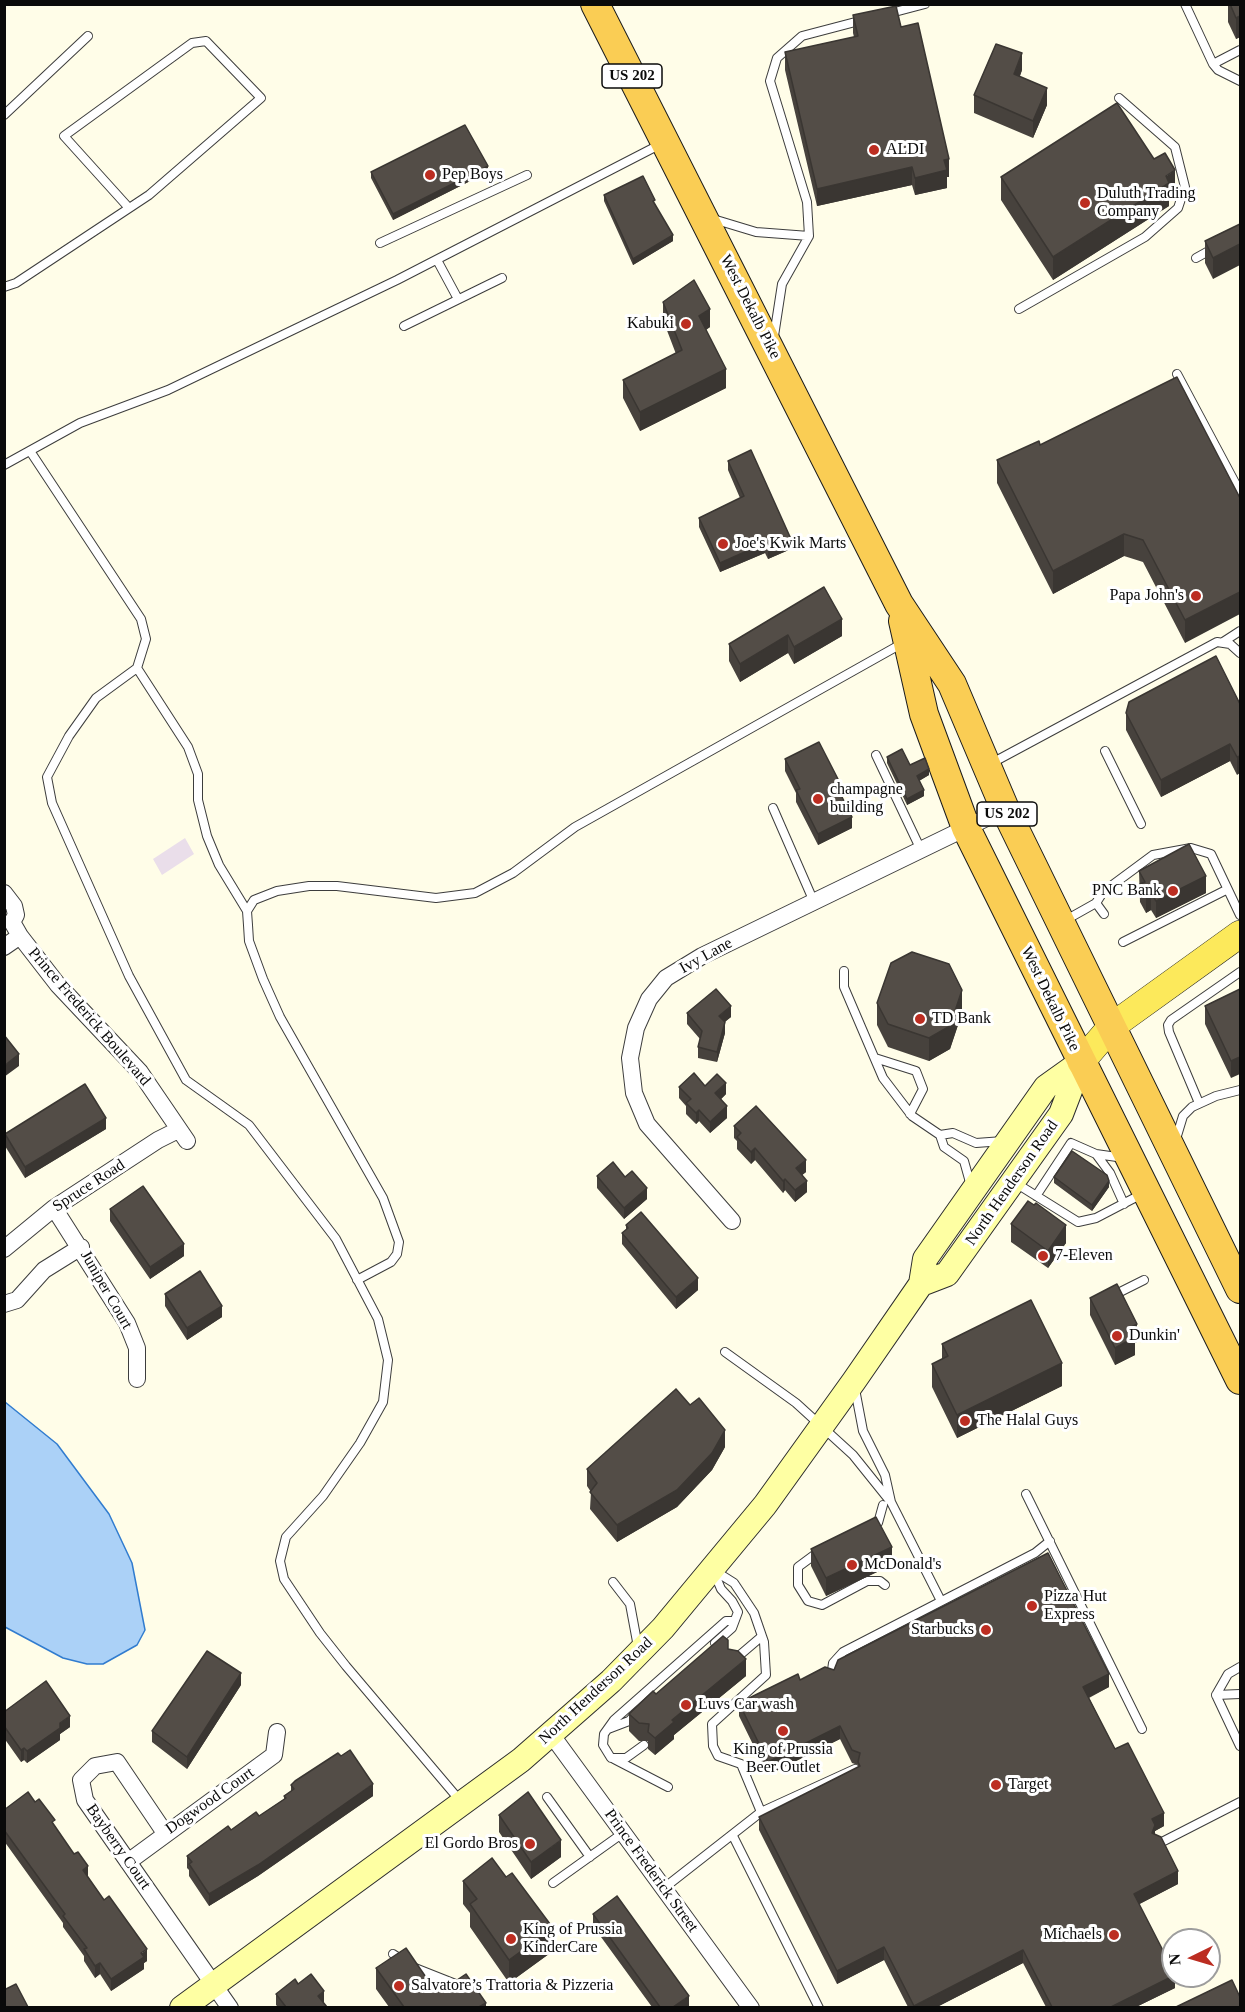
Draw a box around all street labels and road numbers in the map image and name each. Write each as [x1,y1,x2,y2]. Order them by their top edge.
road number: US 202 [602,64,662,88]
street label: West Dekalb Pike [716,252,784,362]
road number: US 202 [977,802,1037,826]
street label: Ivy Lane [676,934,736,978]
street label: West Dekalb Pike [1016,943,1084,1055]
street label: Prince Frederick Boulevard [24,944,154,1090]
street label: North Henderson Road [962,1117,1062,1249]
street label: Spruce Road [49,1156,129,1216]
street label: Juniper Court [76,1247,136,1333]
street label: North Henderson Road [535,1633,657,1749]
street label: Dogwood Court [162,1763,258,1839]
street label: Bayberry Court [81,1801,155,1893]
street label: Prince Frederick Street [600,1806,702,1936]

